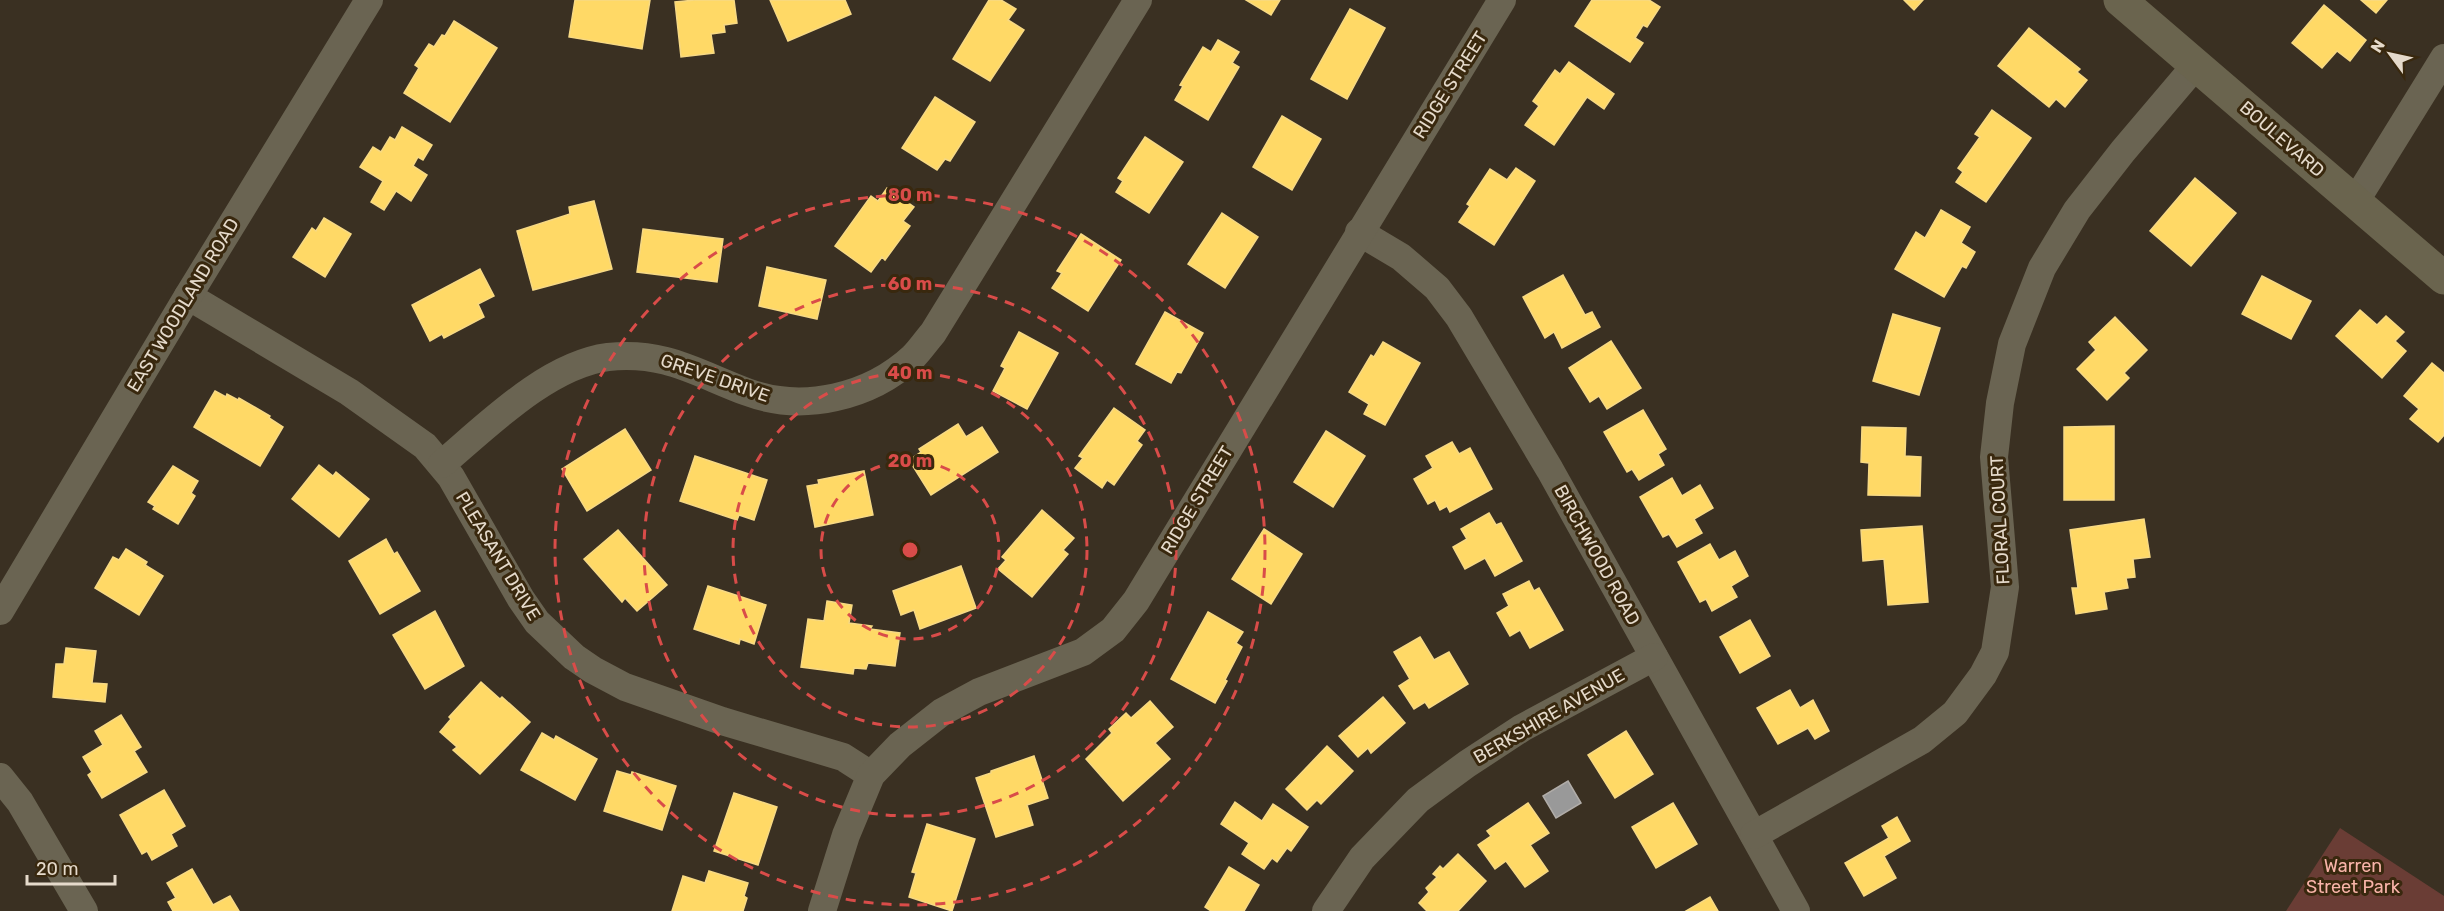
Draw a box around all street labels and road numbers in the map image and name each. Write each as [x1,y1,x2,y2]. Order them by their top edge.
street label: RIDGE STREET [1408,27,1492,143]
street label: BOULEVARD [2235,96,2329,182]
street label: EAST WOODLAND ROAD [122,214,244,396]
street label: GREVE DRIVE [658,349,772,407]
street label: RIDGE STREET [1156,442,1238,558]
street label: FLORAL COURT [1986,455,2014,585]
street label: BIRCHWOOD ROAD [1549,481,1645,629]
street label: PLEASANT DRIVE [451,488,545,624]
street label: BERKSHIRE AVENUE [1470,664,1628,768]

